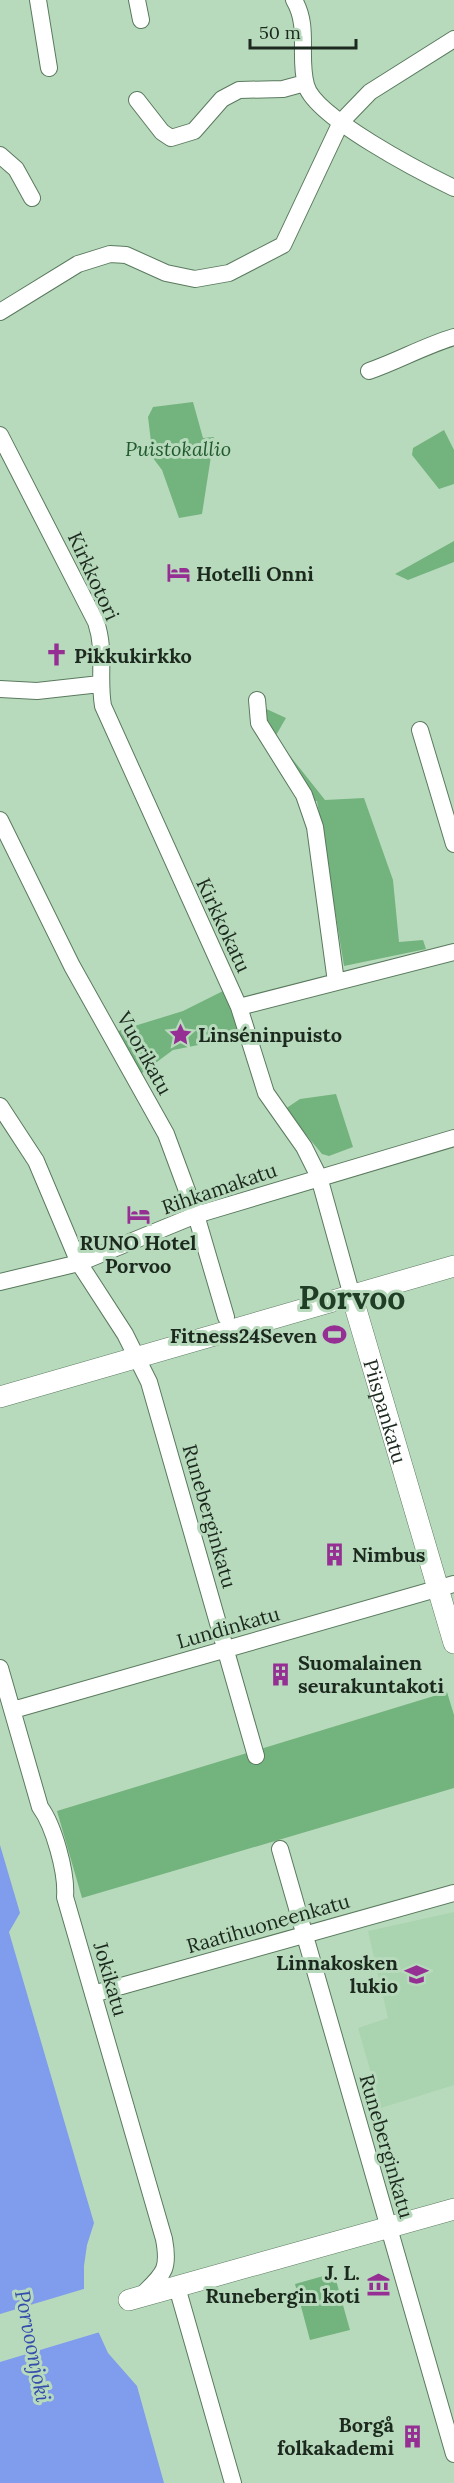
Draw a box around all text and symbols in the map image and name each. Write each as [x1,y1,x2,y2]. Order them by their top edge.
scale bar [250,12,356,50]
text: 50 m [259,21,301,44]
park label: Puistokallio [125,436,231,461]
street label: Kirkkotori [63,528,125,624]
hotel icon: Hotelli Onni [165,560,191,586]
place label: Hotelli Onni [196,561,314,586]
church icon: Pikkukirkko [43,642,69,668]
place label: Pikkukirkko [74,643,192,668]
street label: Kirkkokatu [191,874,257,976]
street label: Vuorikatu [111,1006,178,1099]
place icon: Linséninpuisto [167,1021,193,1047]
place label: Linséninpuisto [198,1022,342,1047]
street label: Rihkamakatu [158,1157,280,1219]
hotel icon: RUNO Hotel Porvoo [125,1202,151,1228]
place label: RUNO Hotel Porvoo [80,1230,196,1278]
district label: Porvoo [299,1277,405,1318]
sports icon: Fitness24Seven [322,1322,348,1348]
place label: Fitness24Seven [170,1323,317,1348]
street label: Piispankatu [359,1356,413,1466]
street label: Runeberginkatu [178,1441,242,1591]
building icon: Nimbus [321,1541,347,1567]
place label: Nimbus [352,1542,426,1567]
street label: Lundinkatu [174,1600,282,1654]
place label: Suomalainen seurakuntakoti [298,1650,444,1698]
building icon: Suomalainen seurakuntakoti [267,1661,293,1687]
street label: Raatihuoneenkatu [184,1888,352,1958]
street label: Jokikatu [88,1938,134,2019]
place label: Linnakosken lukio [276,1950,398,1998]
school or university icon: Linnakosken lukio [403,1961,429,1987]
street label: Runeberginkatu [355,2071,419,2221]
place label: J. L. Runebergin koti [205,2260,360,2308]
museum icon: J. L. Runebergin koti [365,2271,391,2297]
water label: Porvoonjoki [9,2288,57,2404]
place label: Borgå folkakademi [277,2412,395,2460]
building icon: Borgå folkakademi [399,2423,425,2449]

